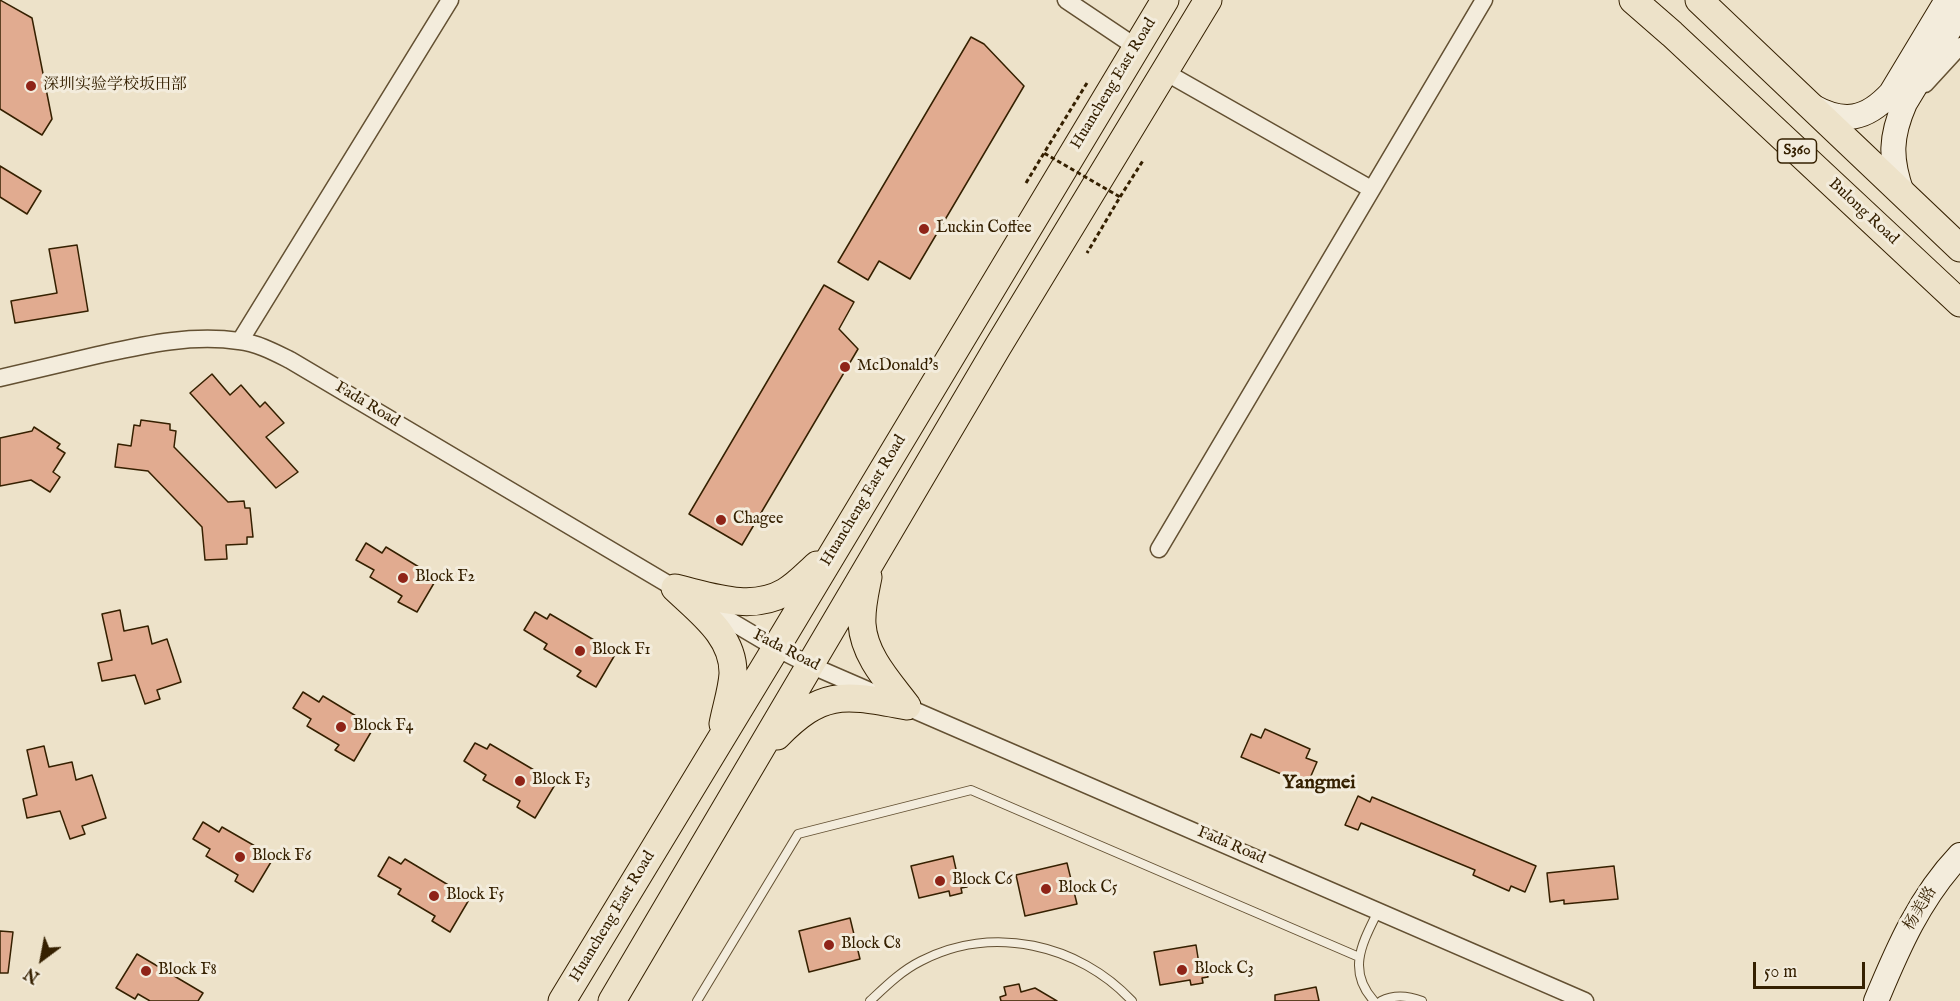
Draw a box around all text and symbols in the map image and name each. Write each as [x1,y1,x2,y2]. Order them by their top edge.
street label: Huancheng East Road [1067,15,1161,153]
place label: 深圳实验学校坂田部 [43,76,187,96]
marker: 深圳实验学校坂田部 [24,79,38,93]
road number: S360 [1778,139,1816,163]
street label: Bulong Road [1824,175,1902,249]
place label: Luckin Coffee [936,219,1032,239]
marker: Luckin Coffee [917,222,931,236]
place label: McDonald's [857,357,938,377]
marker: McDonald's [838,360,852,374]
street label: Fada Road [331,378,403,432]
street label: Huancheng East Road [817,432,911,570]
place label: Chagee [733,510,783,530]
marker: Chagee [714,513,728,527]
place label: Block F2 [415,568,475,588]
marker: Block F2 [396,571,410,585]
street label: Fada Road [750,626,822,676]
place label: Block F1 [592,641,651,661]
marker: Block F1 [573,644,587,658]
place label: Block F4 [353,717,413,737]
marker: Block F4 [334,720,348,734]
place label: Block F3 [532,771,591,791]
district label: Yangmei [1282,772,1356,796]
marker: Block F3 [513,774,527,788]
street label: Fada Road [1194,823,1268,869]
place label: Block F6 [252,847,311,867]
street label: Huancheng East Road [566,848,660,986]
marker: Block F6 [233,850,247,864]
place label: Block C6 [952,871,1013,891]
marker: Block C6 [933,874,947,888]
place label: Block C5 [1058,879,1118,899]
marker: Block C5 [1039,882,1053,896]
street label: 杨美路 [1900,883,1942,935]
place label: Block F5 [446,886,504,906]
marker: Block F5 [427,889,441,903]
north arrow [12,929,72,989]
place label: Block C8 [841,935,901,955]
marker: Block C8 [822,938,836,952]
scale bar [1756,950,1868,988]
place label: Block C3 [1194,960,1254,980]
place label: Block F8 [158,961,217,981]
text: 50 m [1764,961,1797,984]
text: N [21,962,44,986]
marker: Block C3 [1175,963,1189,977]
marker: Block F8 [139,964,153,978]

